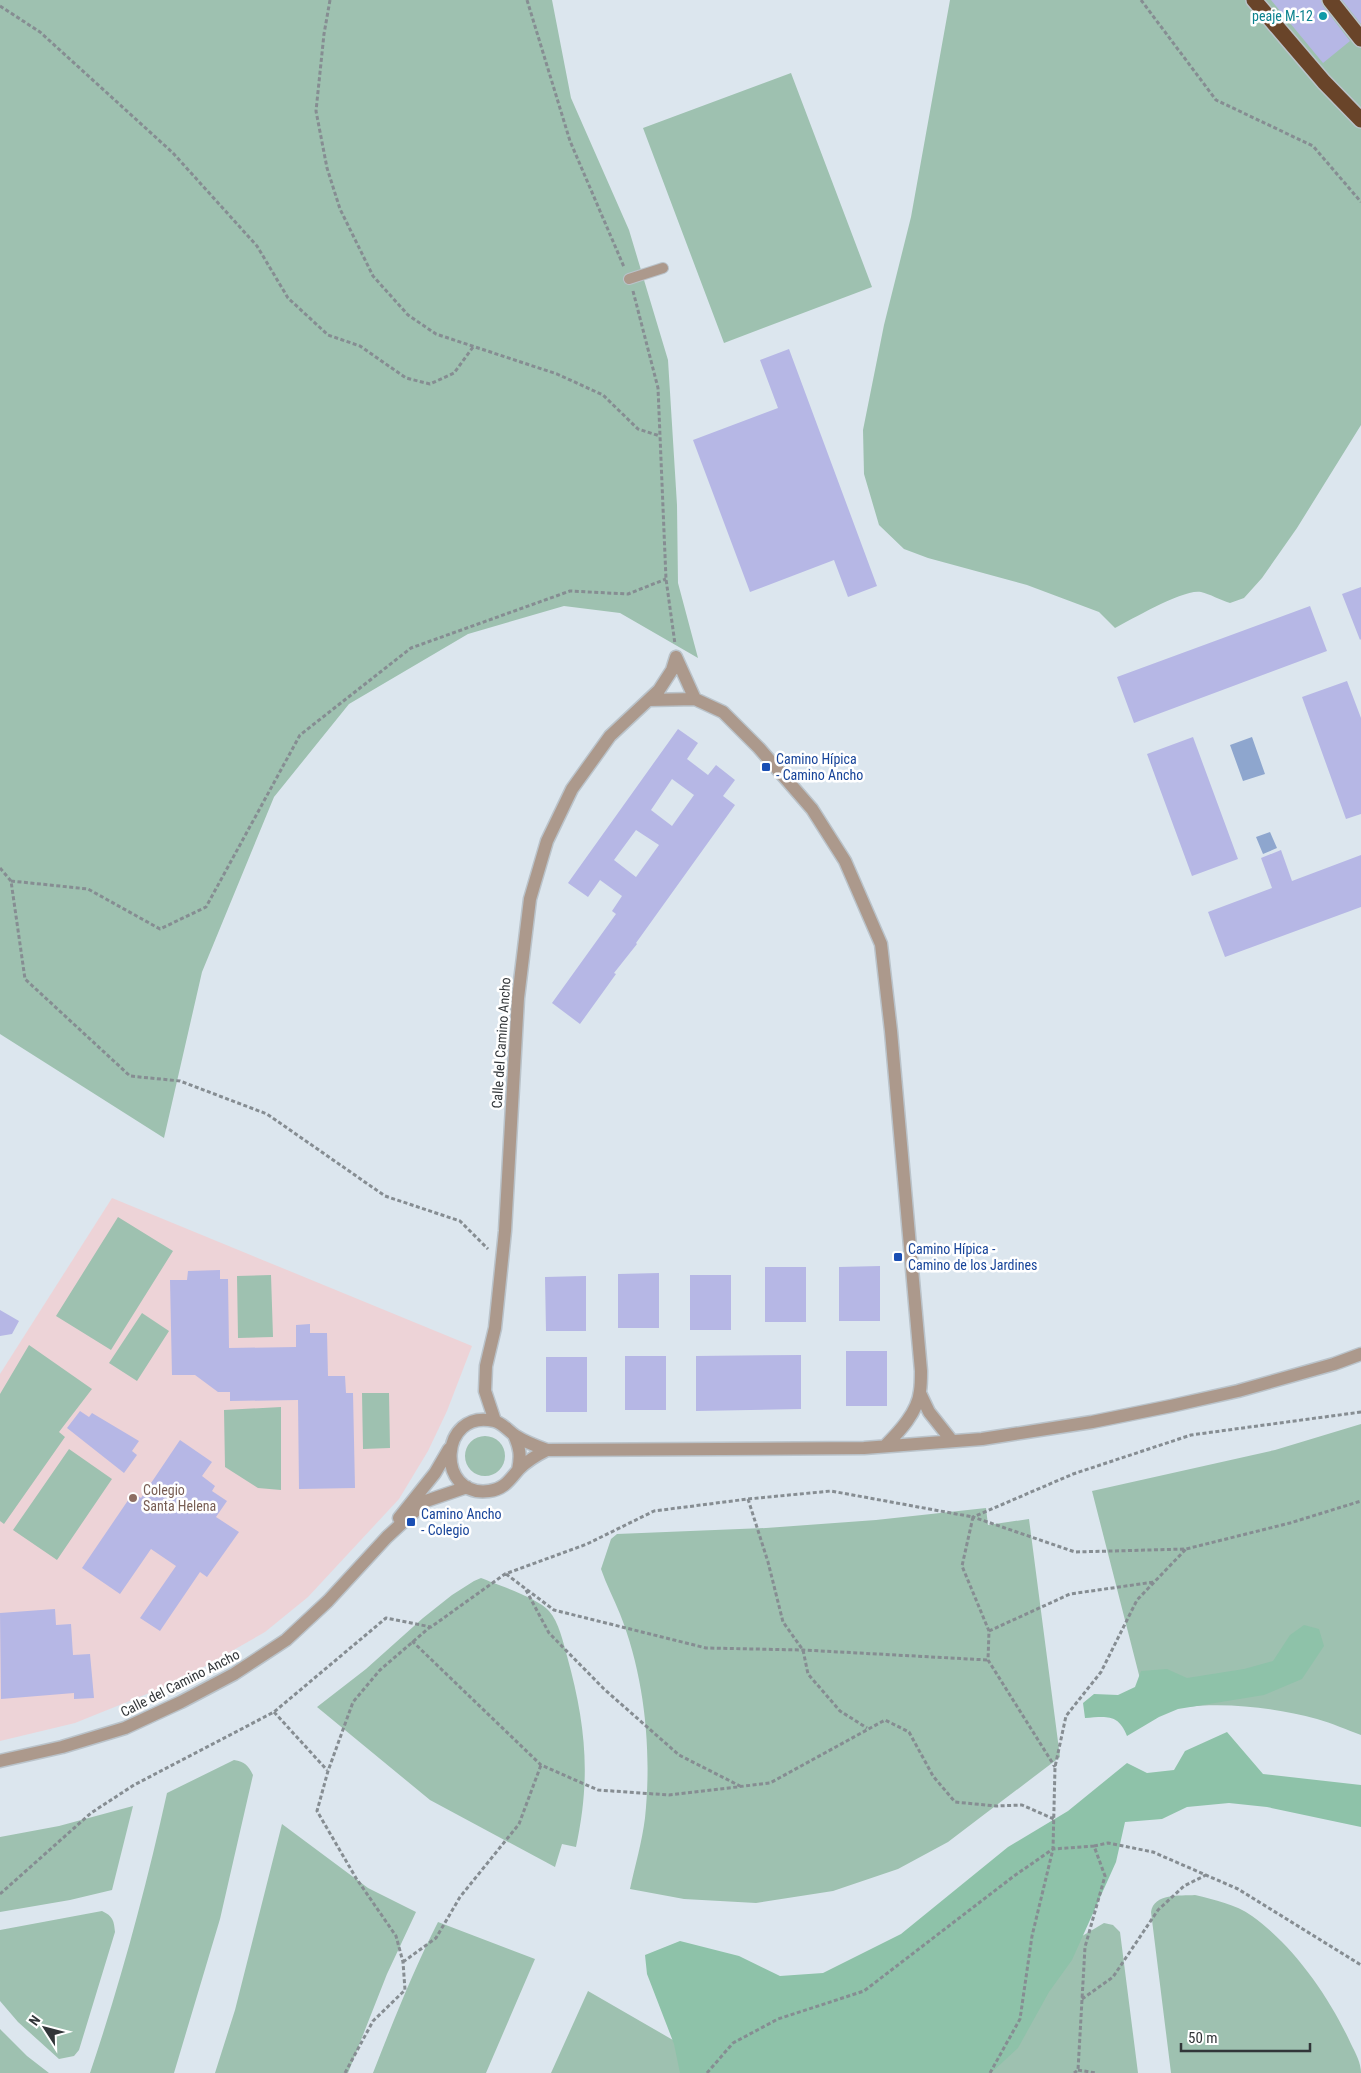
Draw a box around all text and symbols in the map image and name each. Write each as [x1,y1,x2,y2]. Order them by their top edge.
place label: peaje M-12 [1252,8,1313,24]
marker: peaje M-12 [1317,10,1329,22]
place label: Camino Hípica - Camino Ancho [776,751,863,783]
marker: Camino Hípica - Camino Ancho [760,761,772,773]
street label: Calle del Camino Ancho [488,977,514,1109]
place label: Camino Hípica - Camino de los Jardines [908,1241,1037,1273]
marker: Camino Hípica - Camino de los Jardines [892,1251,904,1263]
place label: Colegio Santa Helena [143,1482,216,1514]
marker: Colegio Santa Helena [127,1492,139,1504]
place label: Camino Ancho - Colegio [421,1506,502,1538]
marker: Camino Ancho - Colegio [405,1516,417,1528]
street label: Calle del Camino Ancho [118,1646,242,1720]
north arrow [20,2003,70,2053]
text: N [25,2012,43,2029]
scale bar [1181,2020,1310,2052]
text: 50 m [1188,2029,1218,2047]

